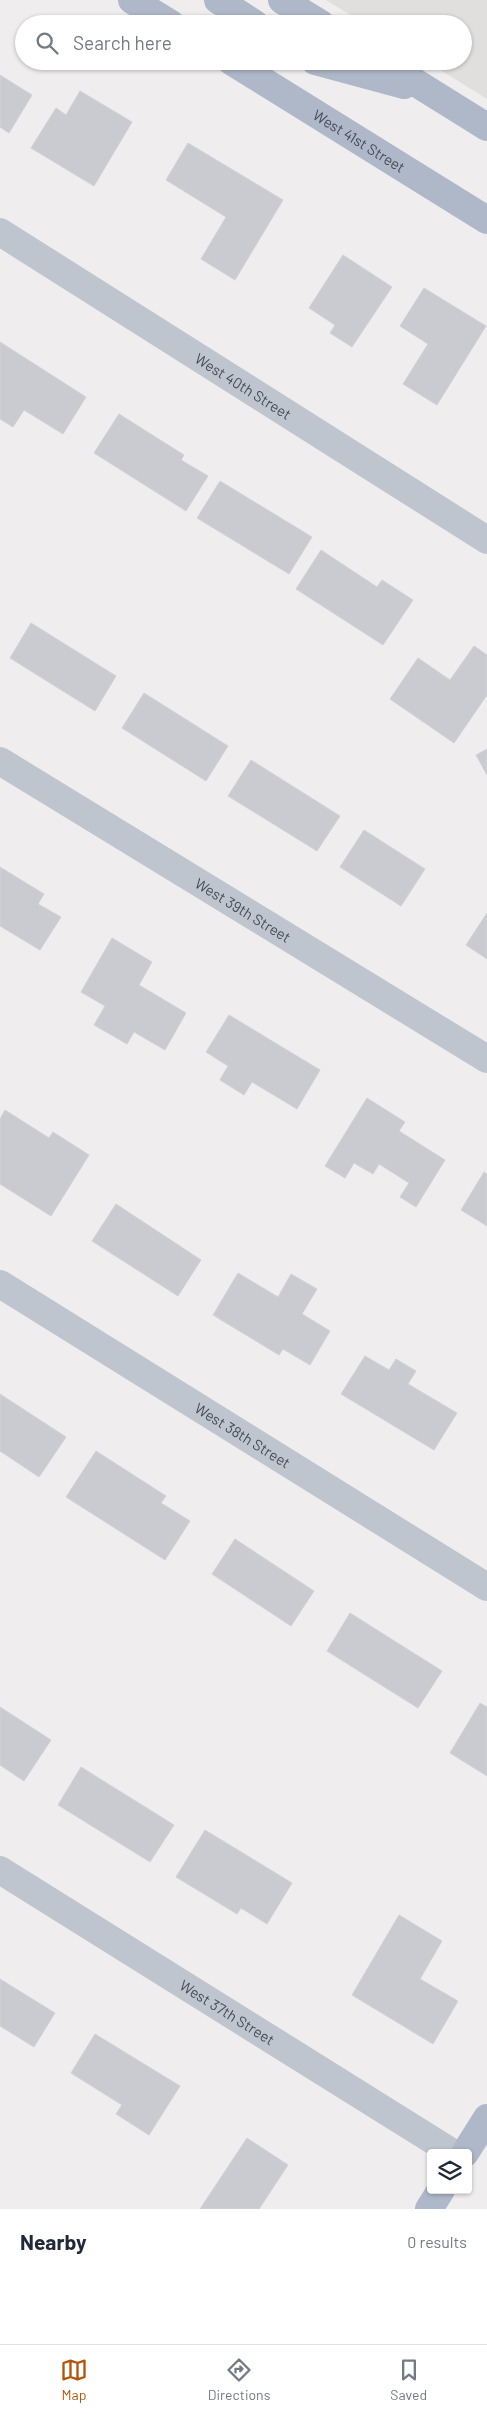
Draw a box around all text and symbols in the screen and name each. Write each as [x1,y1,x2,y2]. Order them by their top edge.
search box [15,15,472,70]
icon: search [33,29,61,57]
text: Search here [73,31,172,54]
street label: West 41st Street [310,105,409,176]
street label: West 40th Street [192,349,295,423]
street label: West 39th Street [192,874,294,946]
street label: West 38th Street [192,1399,294,1472]
street label: West 37th Street [177,1976,278,2048]
map controls [427,2149,472,2194]
button: layers [427,2149,472,2194]
text: Nearby [20,2229,86,2254]
text: 0 results [407,2232,467,2251]
tab: Map [60,2356,88,2403]
tab: Directions [208,2356,270,2403]
tab: Saved [390,2356,427,2403]

